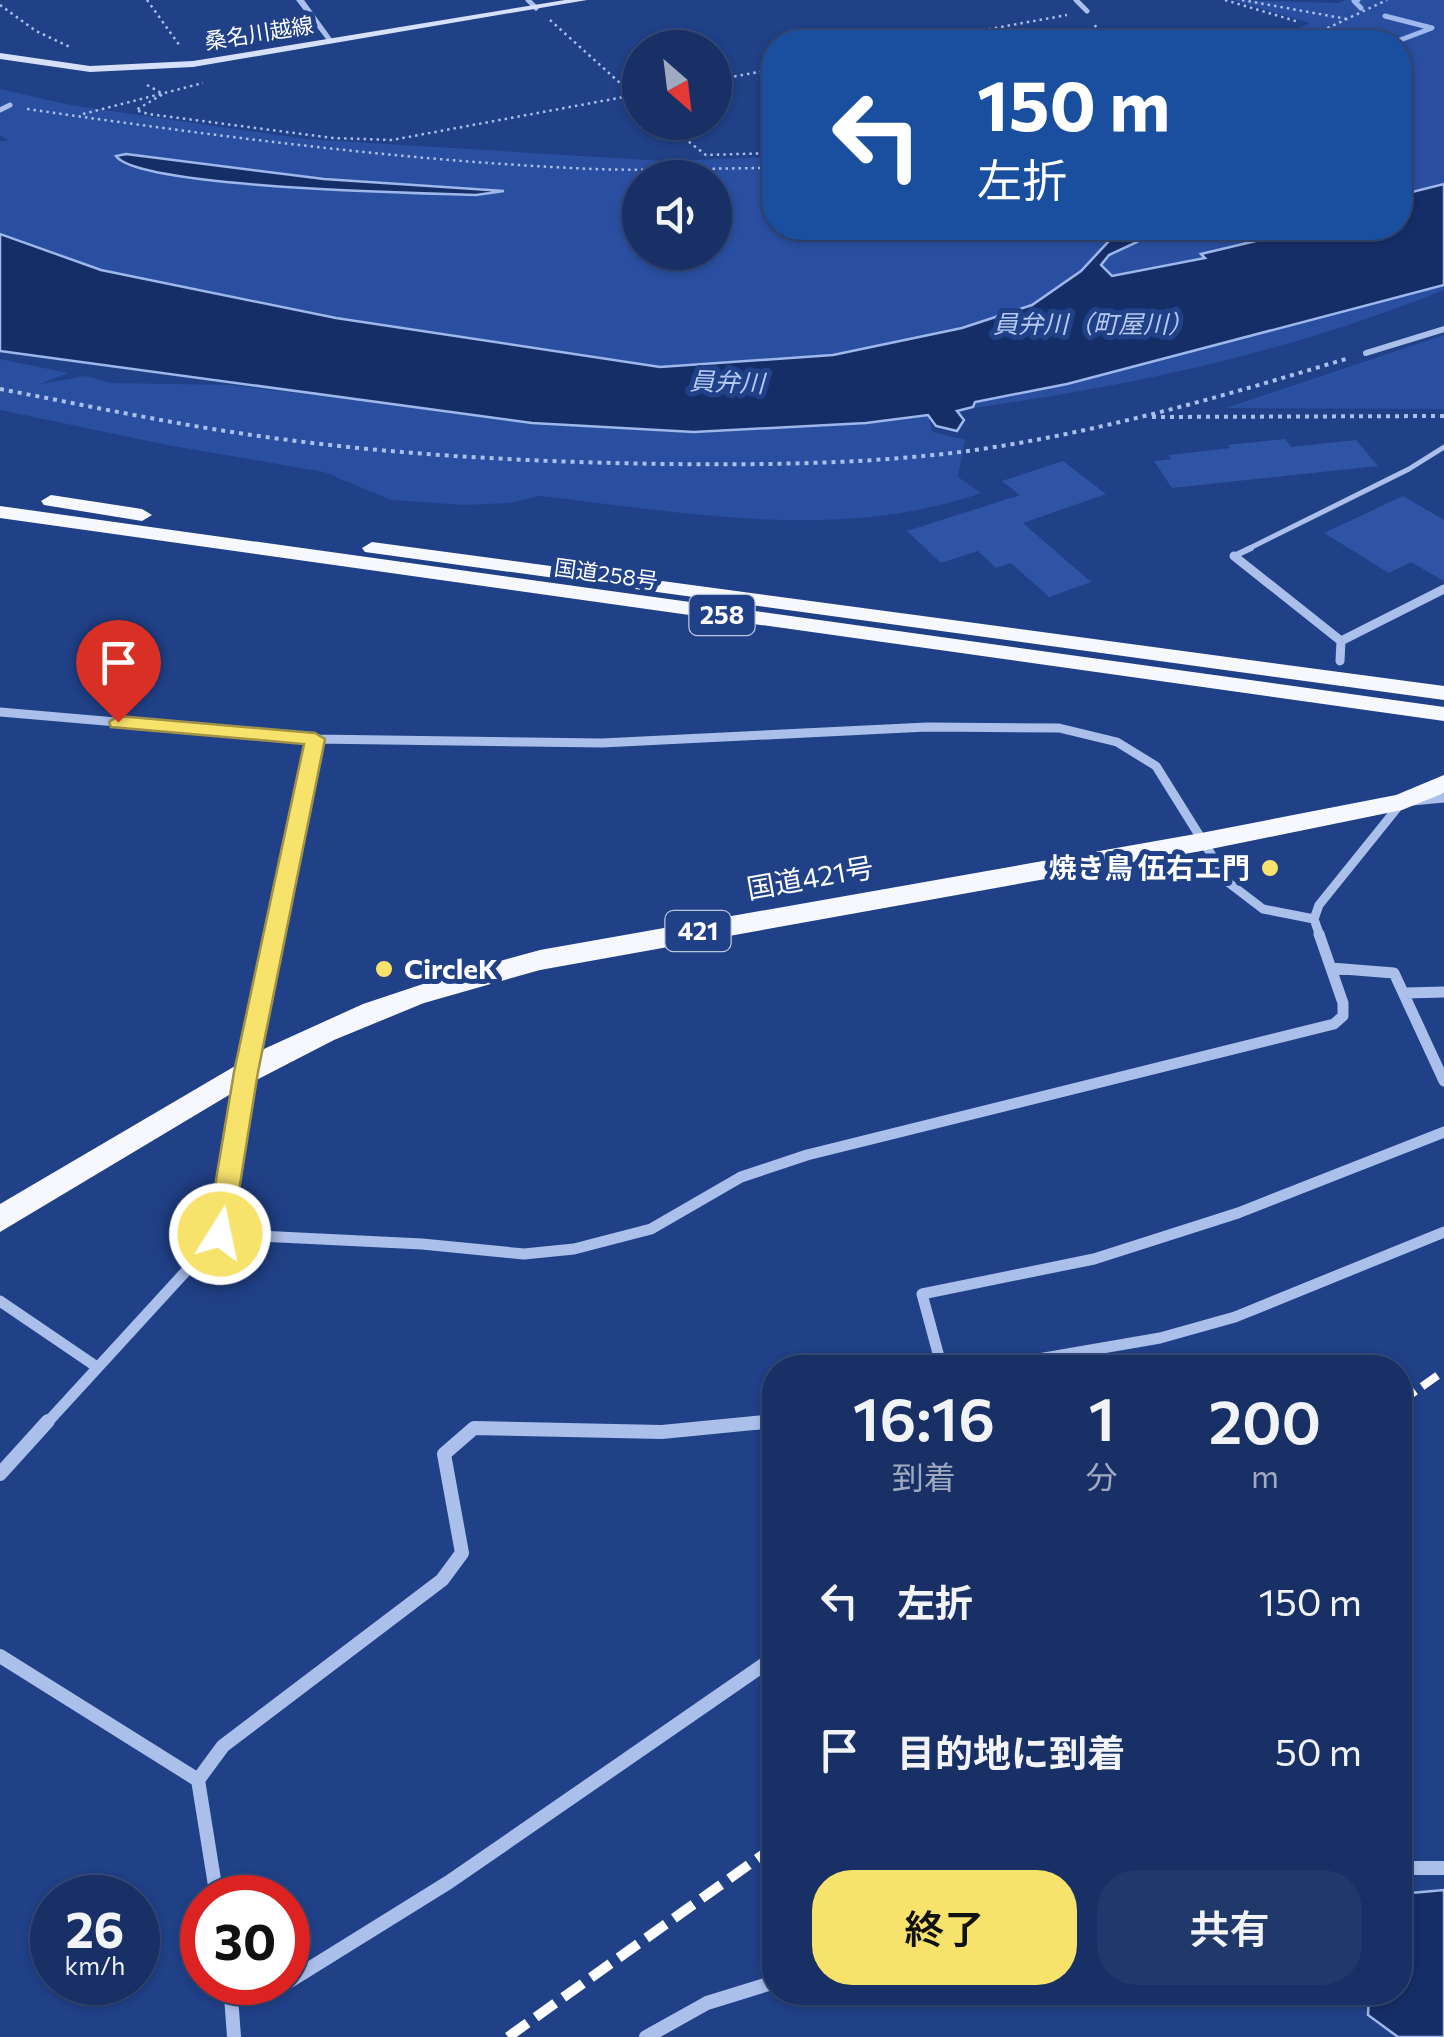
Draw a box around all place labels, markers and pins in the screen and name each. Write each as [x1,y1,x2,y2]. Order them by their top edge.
pin [76,620,161,723]
place label: 焼き鳥 伍右エ門 [1049,850,1250,884]
marker: 焼き鳥 伍右エ門 [1259,857,1281,879]
place label: CircleK [404,951,498,985]
marker: CircleK [373,958,395,980]

